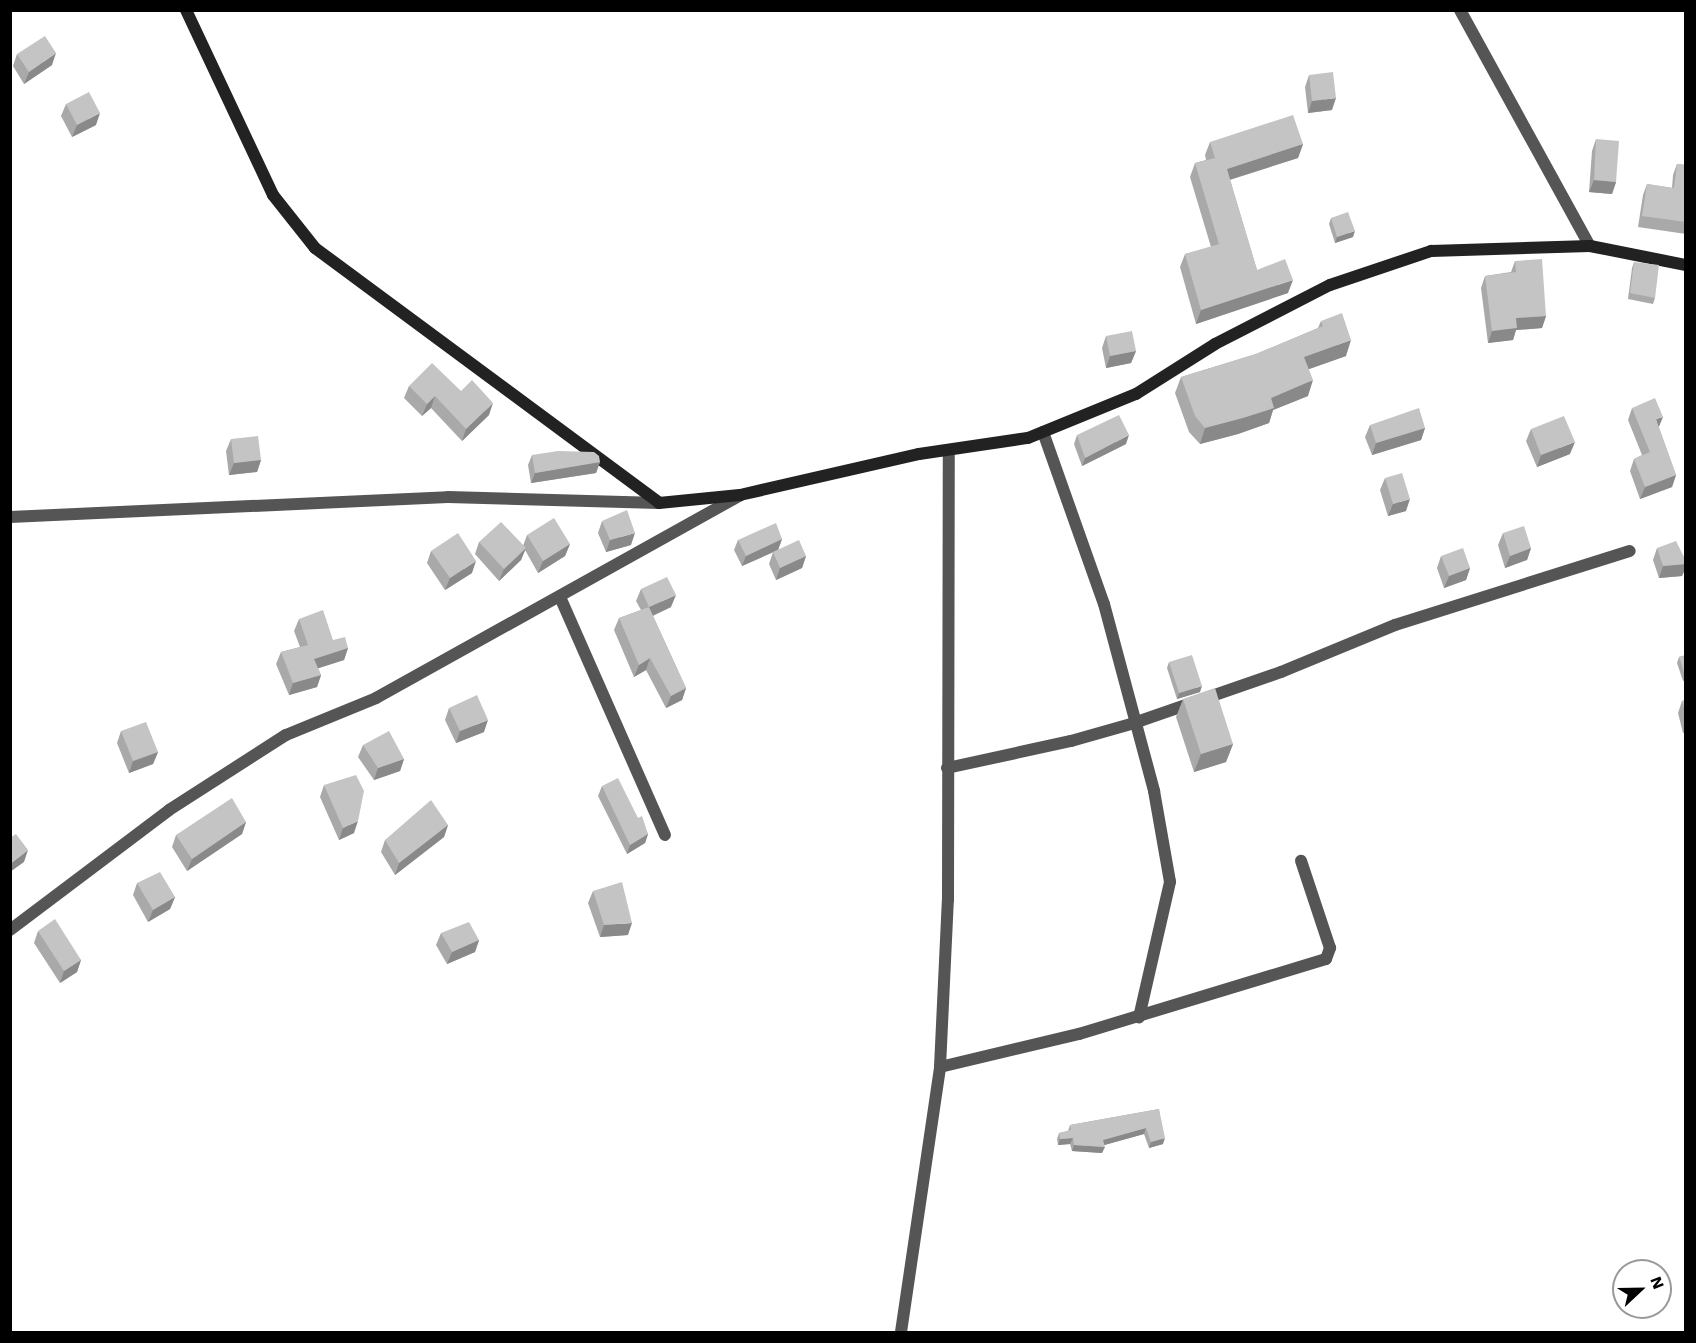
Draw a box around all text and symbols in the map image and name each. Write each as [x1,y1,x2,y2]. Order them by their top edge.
north arrow [1612,1259,1672,1319]
text: N [1646,1274,1668,1292]

